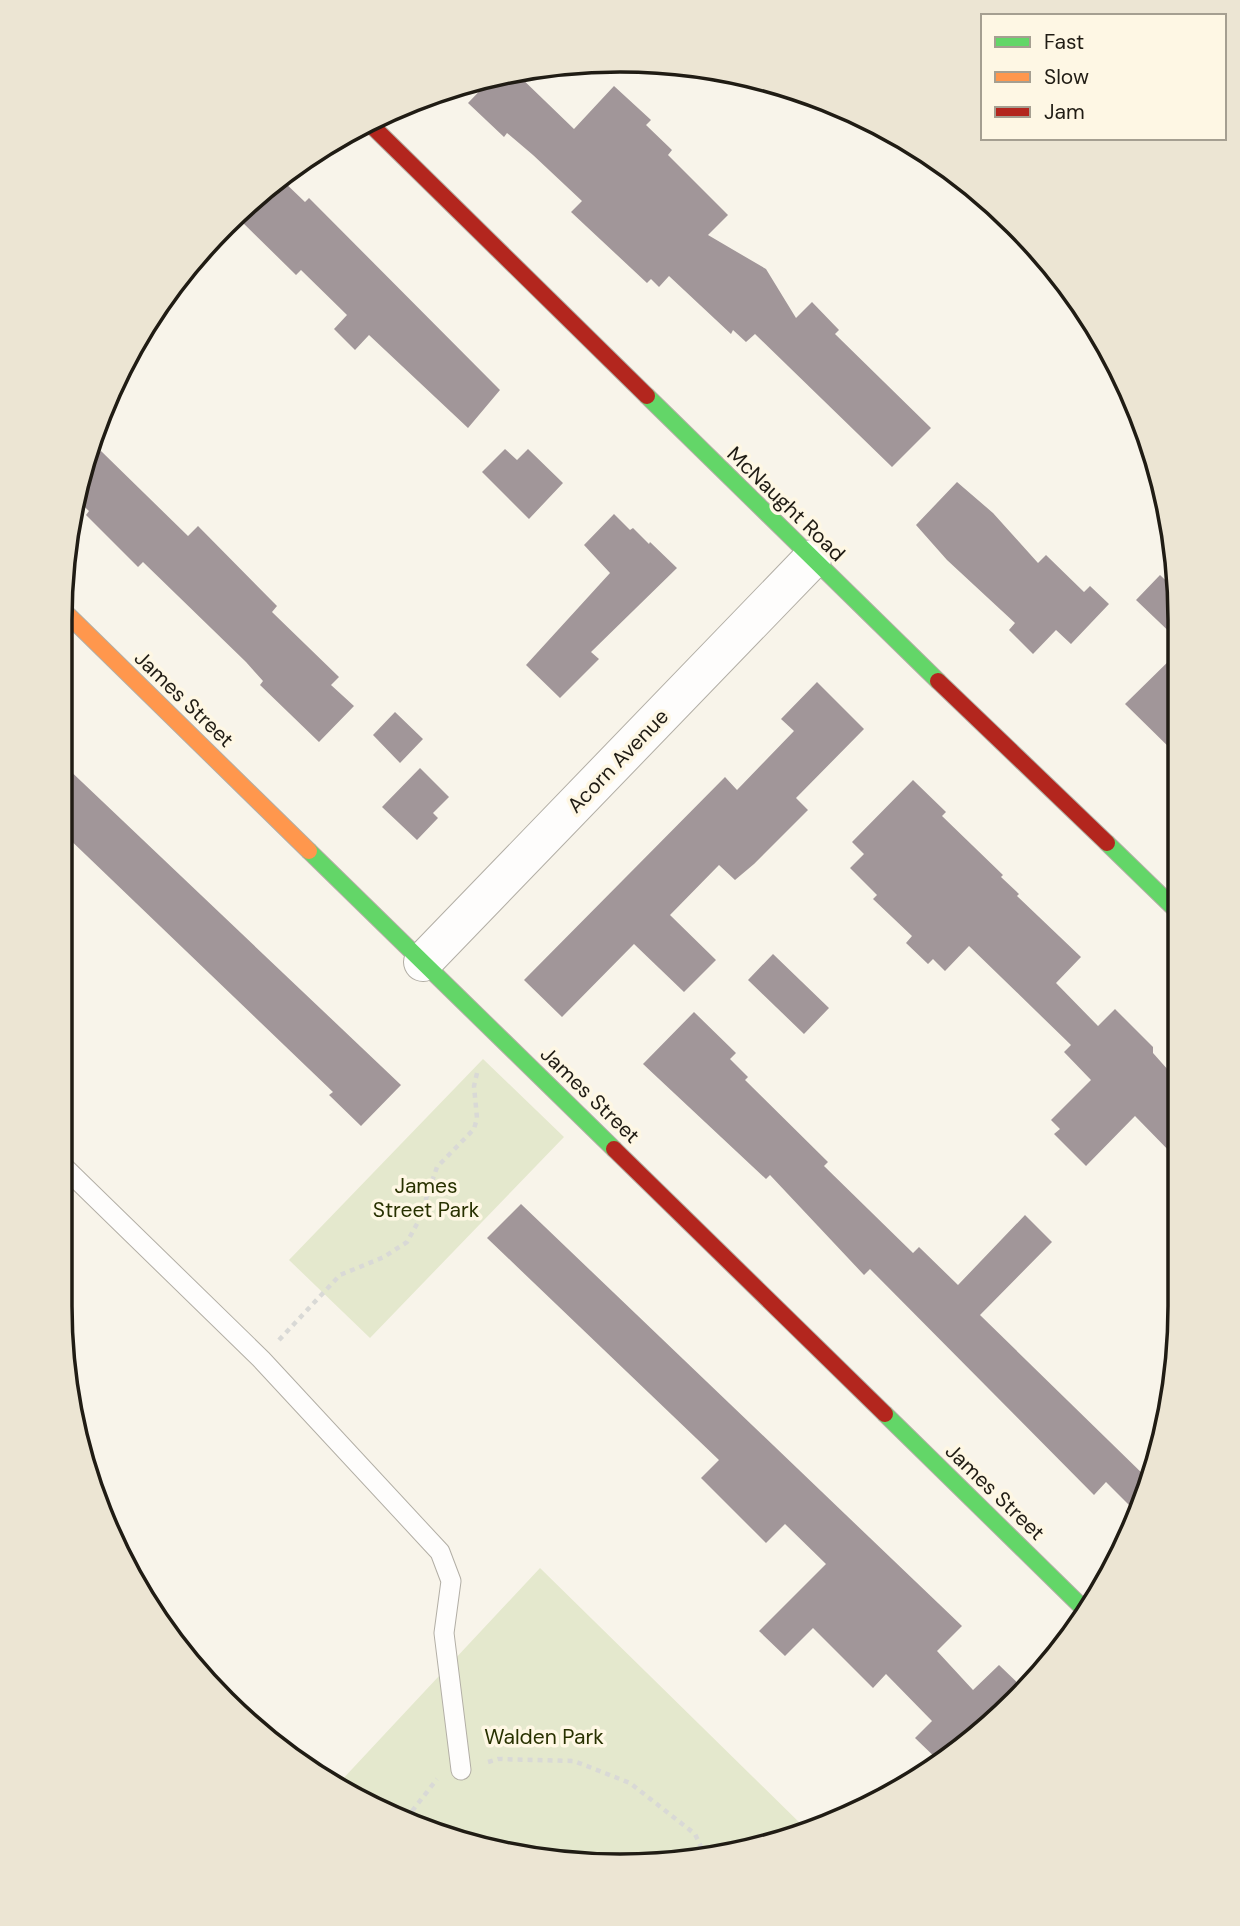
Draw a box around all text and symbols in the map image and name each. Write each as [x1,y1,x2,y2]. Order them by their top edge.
legend [981,14,1226,140]
text: Fast [1044,28,1084,56]
text: Slow [1044,63,1089,91]
text: Jam [1044,98,1085,126]
street label: McNaught Road [721,440,851,568]
street label: James Street [128,644,240,754]
street label: Acorn Avenue [561,703,675,819]
street label: James Street [534,1040,646,1150]
park label: James Street Park [373,1172,480,1224]
street label: James Street [939,1437,1051,1547]
park label: Walden Park [484,1723,604,1751]

